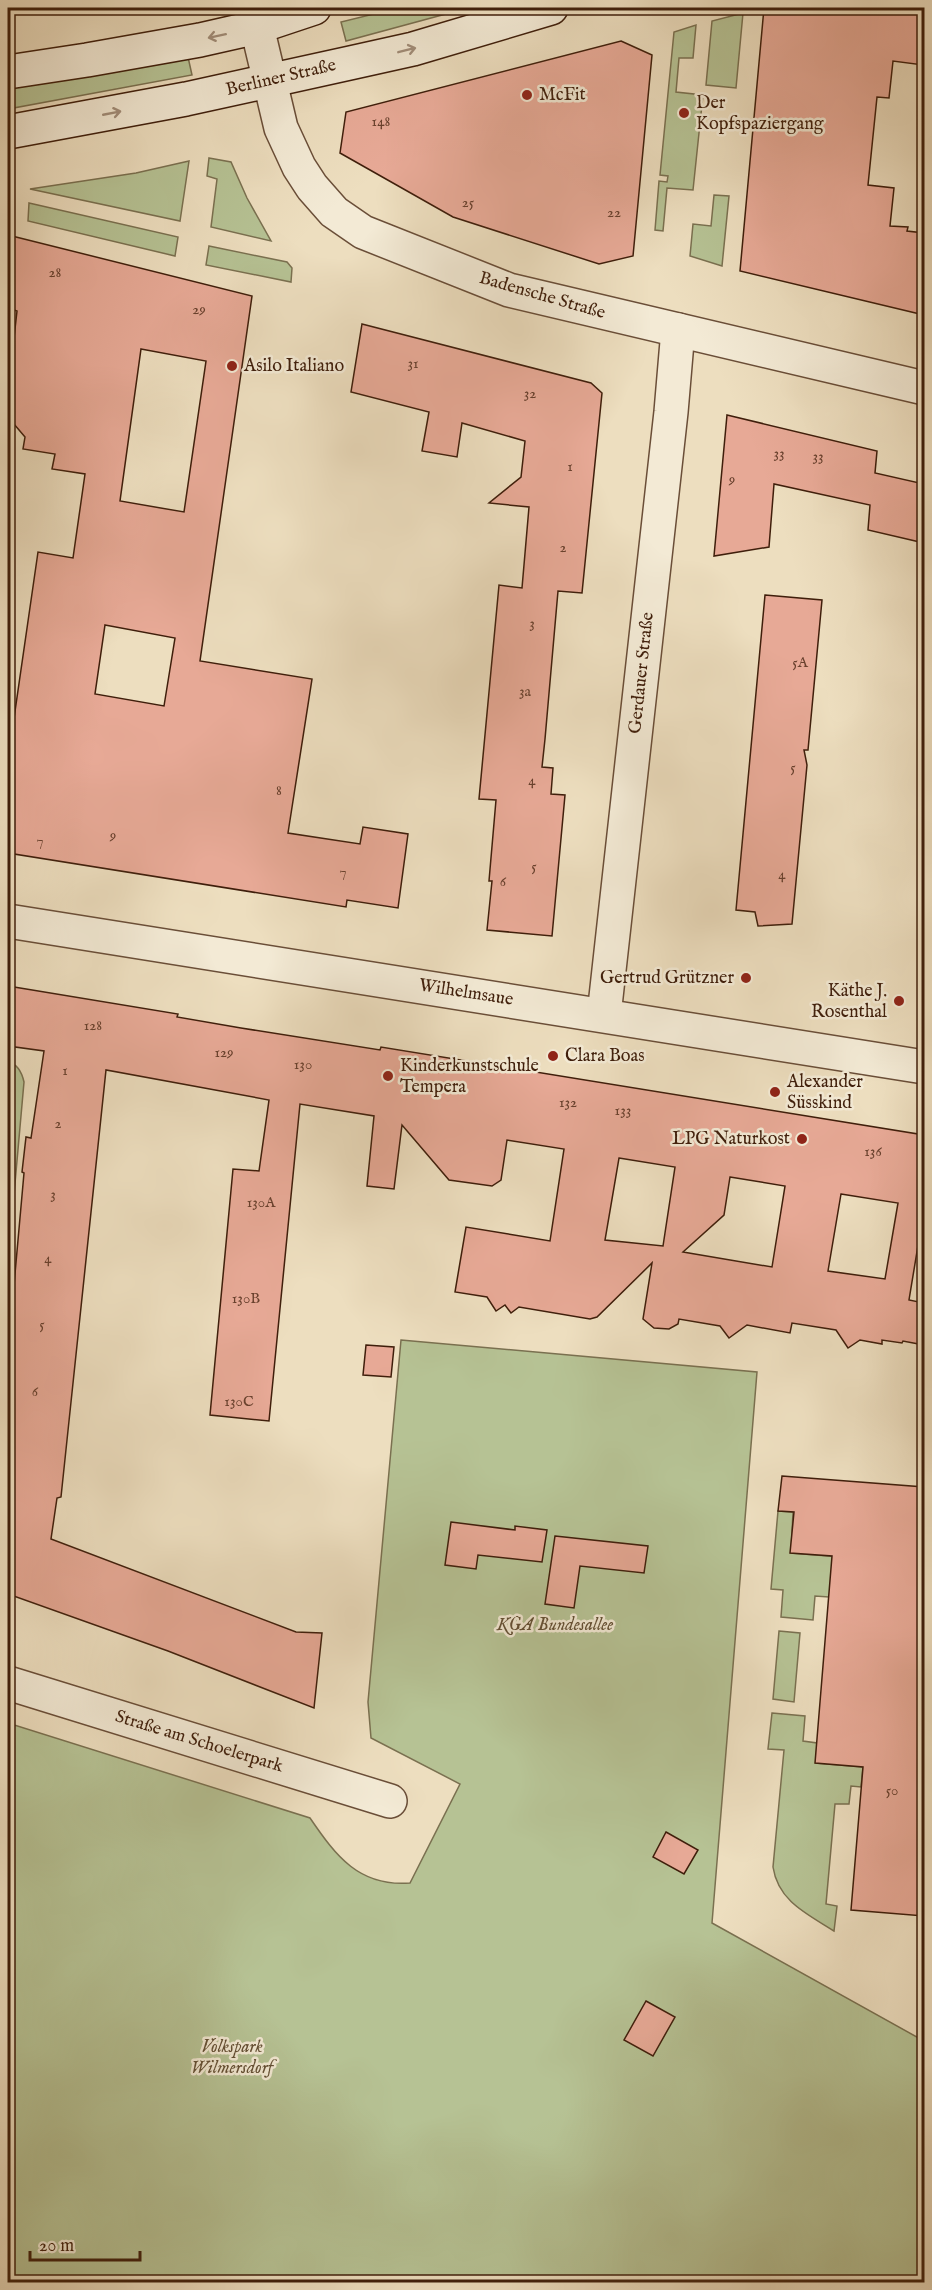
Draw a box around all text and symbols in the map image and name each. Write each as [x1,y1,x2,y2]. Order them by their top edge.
one-way arrow [208,30,227,42]
one-way arrow [397,44,416,56]
street label: Berliner Straße [224,54,338,102]
place label: McFit [539,84,586,107]
marker: McFit [520,88,534,102]
place label: Der Kopfspaziergang [696,92,824,136]
marker: Der Kopfspaziergang [677,106,691,120]
one-way arrow [102,108,121,119]
house number: 148 [372,112,391,131]
house number: 25 [462,193,475,212]
house number: 22 [607,203,621,222]
house number: 28 [49,263,62,282]
street label: Badensche Straße [476,267,608,325]
house number: 29 [192,300,206,319]
house number: 31 [407,354,419,373]
place label: Asilo Italiano [243,355,344,378]
marker: Asilo Italiano [225,359,239,373]
house number: 32 [524,384,536,403]
house number: 33 [773,444,785,463]
house number: 33 [812,447,824,466]
house number: 1 [567,457,573,476]
house number: 9 [728,470,735,489]
house number: 2 [559,538,567,557]
street label: Gerdauer Straße [624,611,660,735]
house number: 3 [529,614,535,633]
house number: 5A [792,653,809,672]
house number: 3a [519,682,532,701]
house number: 5 [790,758,796,777]
house number: 4 [528,771,536,790]
house number: 8 [276,781,282,800]
house number: 9 [109,826,116,845]
house number: 7 [36,831,44,850]
house number: 5 [531,857,537,876]
house number: 7 [339,862,347,881]
house number: 4 [778,865,786,884]
house number: 6 [500,872,507,891]
place label: Gertrud Grützner [600,967,734,990]
marker: Gertrud Grützner [739,971,753,985]
street label: Wilhelmsaue [417,974,515,1012]
place label: Käthe J. Rosenthal [811,980,887,1024]
marker: Käthe J. Rosenthal [892,994,906,1008]
house number: 128 [84,1016,102,1035]
house number: 129 [214,1043,234,1062]
place label: Clara Boas [565,1045,645,1068]
marker: Clara Boas [546,1049,560,1063]
house number: 130 [294,1055,312,1074]
place label: Kinderkunstschule Tempera [400,1055,539,1099]
house number: 1 [62,1061,68,1080]
marker: Kinderkunstschule Tempera [381,1069,395,1083]
place label: Alexander Süsskind [786,1071,863,1115]
marker: Alexander Süsskind [768,1085,782,1099]
house number: 132 [559,1093,577,1112]
house number: 133 [615,1101,631,1120]
house number: 2 [54,1114,62,1133]
place label: LPG Naturkost [672,1128,790,1151]
marker: LPG Naturkost [795,1132,809,1146]
house number: 136 [864,1142,882,1161]
house number: 3 [50,1185,56,1204]
house number: 130A [247,1193,276,1212]
house number: 4 [44,1249,52,1268]
house number: 130B [232,1289,260,1308]
house number: 5 [39,1315,45,1334]
house number: 6 [32,1382,39,1401]
house number: 130C [224,1392,254,1411]
park label: KGA Bundesallee [496,1614,613,1637]
street label: Straße am Schoelerpark [112,1705,286,1779]
house number: 50 [886,1781,898,1800]
park label: Volkspark Wilmersdorf [191,2036,278,2080]
scale bar [30,2224,140,2262]
text: 20 m [39,2235,74,2258]

